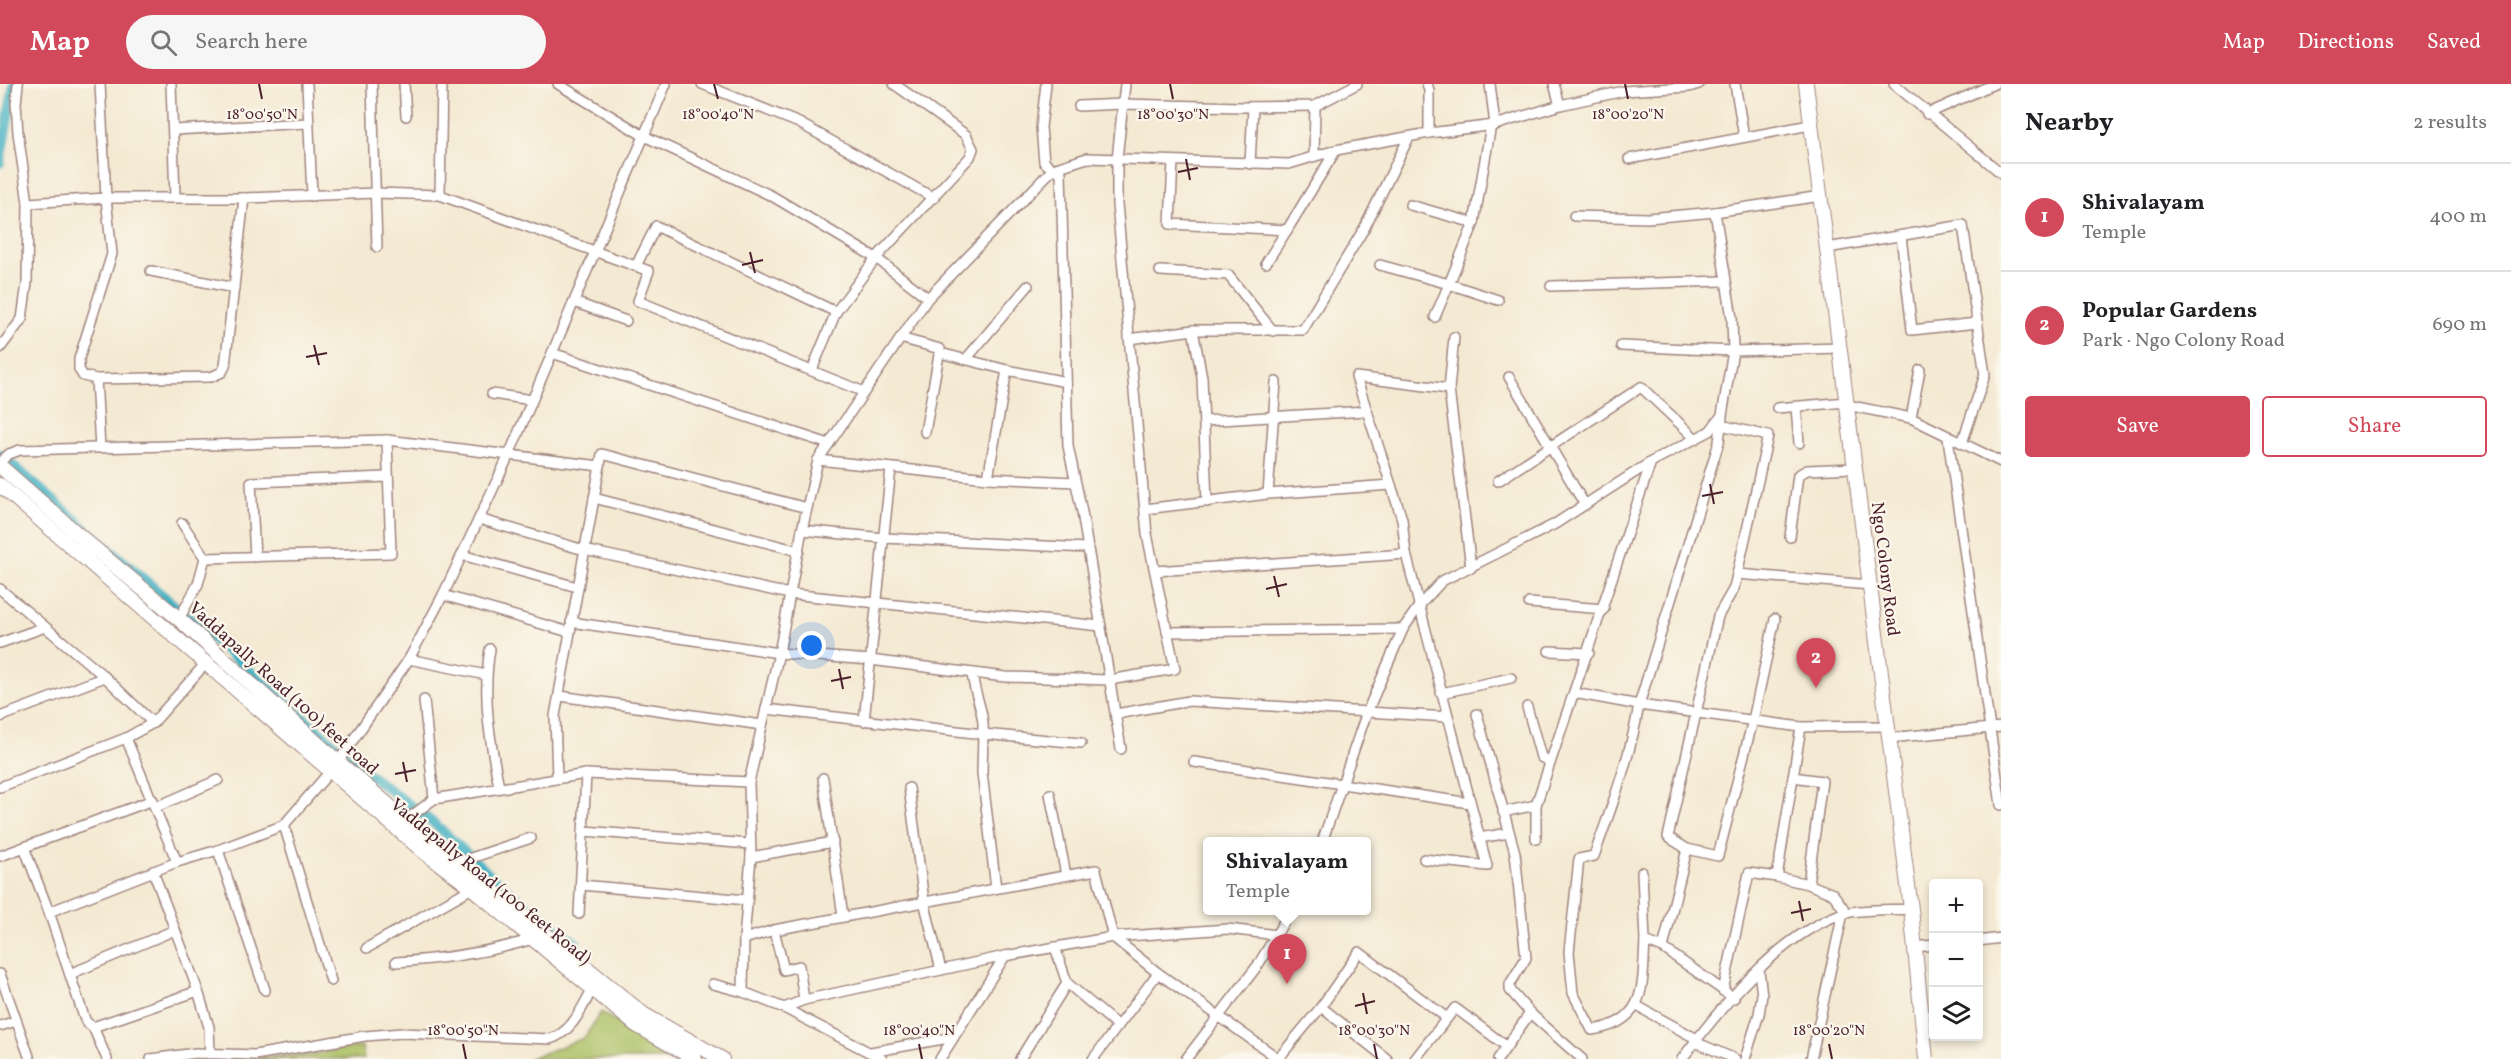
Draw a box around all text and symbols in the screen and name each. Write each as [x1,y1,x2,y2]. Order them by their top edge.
search box [126,15,546,69]
text: Map [30,23,90,62]
icon: search [147,26,180,59]
text: Search here [195,27,308,58]
text: Map [2223,28,2265,57]
text: Directions [2298,28,2394,57]
text: Saved [2427,28,2481,57]
text: 18°00'50"N [226,105,298,126]
text: 18°00'40"N [682,105,754,126]
text: 18°00'30"N [1137,105,1209,126]
text: 18°00'20"N [1592,105,1664,126]
text: Nearby [2025,105,2114,141]
text: 2 results [2413,109,2487,137]
text: Shivalayam [2082,188,2205,219]
text: 1 [2040,203,2049,231]
text: 400 m [2429,203,2487,231]
text: Temple [2082,219,2146,247]
text: Popular Gardens [2082,296,2257,327]
text: 2 [2039,311,2050,339]
text: 690 m [2432,311,2487,339]
text: Park · Ngo Colony Road [2082,327,2285,355]
button: Save [2025,396,2250,457]
button: Share [2262,396,2487,457]
street label: Ngo Colony Road [1864,501,1905,638]
street label: Vaddapally Road (100) feet road [182,597,384,782]
your location [797,631,826,660]
pin: 2 [1796,638,1836,688]
street label: Vaddepally Road (100 feet Road) [384,793,596,971]
popup [1203,837,1371,915]
text: Shivalayam [1226,847,1348,878]
text: Temple [1226,878,1290,906]
map controls [1929,879,1983,1041]
button: + [1929,879,1983,933]
button: − [1929,933,1983,987]
pin: 1 [1268,934,1306,984]
button: layers [1929,987,1983,1041]
text: 18°00'50"N [427,1021,499,1042]
text: 18°00'40"N [883,1021,955,1042]
text: 18°00'30"N [1338,1021,1410,1042]
text: 18°00'20"N [1793,1021,1865,1042]

